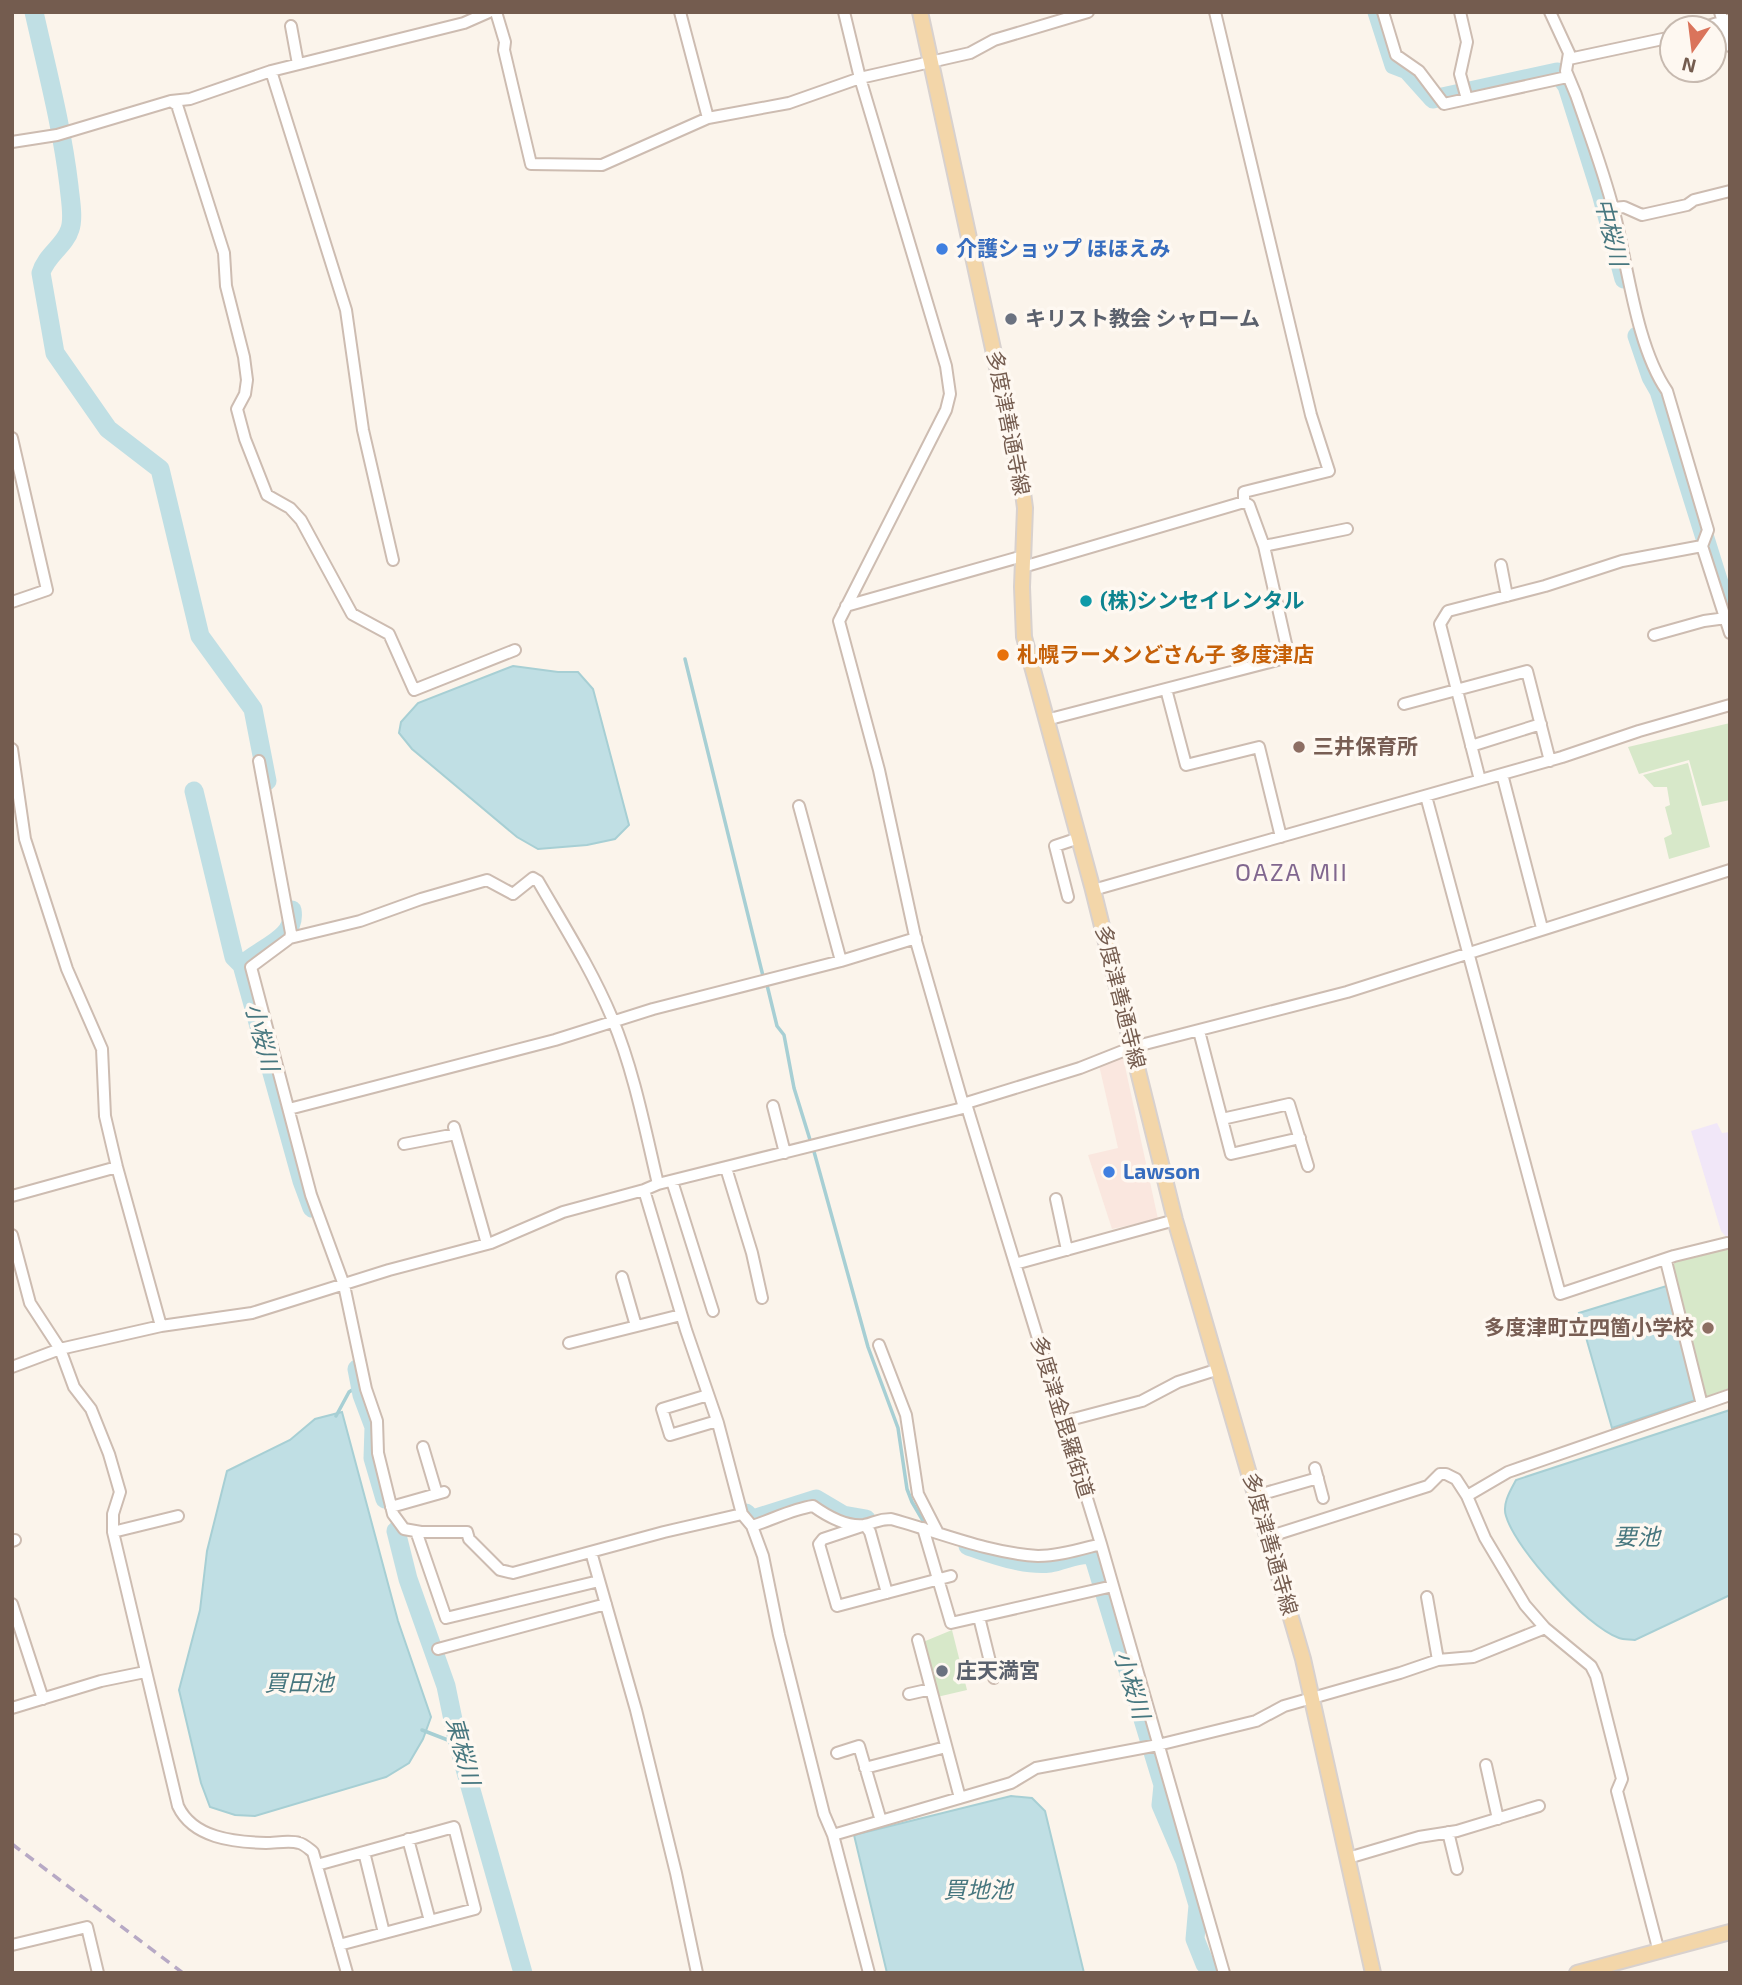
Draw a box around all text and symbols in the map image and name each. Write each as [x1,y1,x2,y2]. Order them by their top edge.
north arrow [1658,14,1728,84]
text: N [1679,53,1698,79]
water label: 中桜川 [1590,195,1635,272]
place label: 介護ショップ ほほえみ [956,235,1171,260]
marker: 介護ショップ ほほえみ [934,241,950,257]
place label: キリスト教会 シャローム [1025,305,1260,330]
marker: キリスト教会 シャローム [1003,311,1019,327]
street label: 多度津善通寺線 [983,348,1036,497]
place label: (株)シンセイレンタル [1100,587,1304,612]
marker: (株)シンセイレンタル [1078,593,1094,609]
place label: 札幌ラーメンどさん子 多度津店 [1017,641,1314,666]
marker: 札幌ラーメンどさん子 多度津店 [995,647,1011,663]
place label: 三井保育所 [1313,733,1418,758]
marker: 三井保育所 [1291,739,1307,755]
district label: OAZA MII [1235,857,1349,886]
street label: 多度津善通寺線 [1092,922,1151,1071]
water label: 小桜川 [241,1000,286,1077]
place label: Lawson [1123,1158,1200,1183]
marker: Lawson [1101,1164,1117,1180]
place label: 多度津町立四箇小学校 [1484,1314,1694,1339]
marker: 多度津町立四箇小学校 [1700,1320,1716,1336]
street label: 多度津金毘羅街道 [1027,1333,1100,1501]
street label: 多度津善通寺線 [1239,1469,1304,1618]
water label: 要池 [1614,1522,1662,1550]
water label: 小桜川 [1109,1648,1157,1725]
place label: 庄天満宮 [956,1657,1040,1682]
marker: 庄天満宮 [934,1663,950,1679]
water label: 買田池 [265,1668,336,1696]
water label: 東桜川 [442,1714,487,1791]
water label: 買地池 [944,1875,1015,1903]

